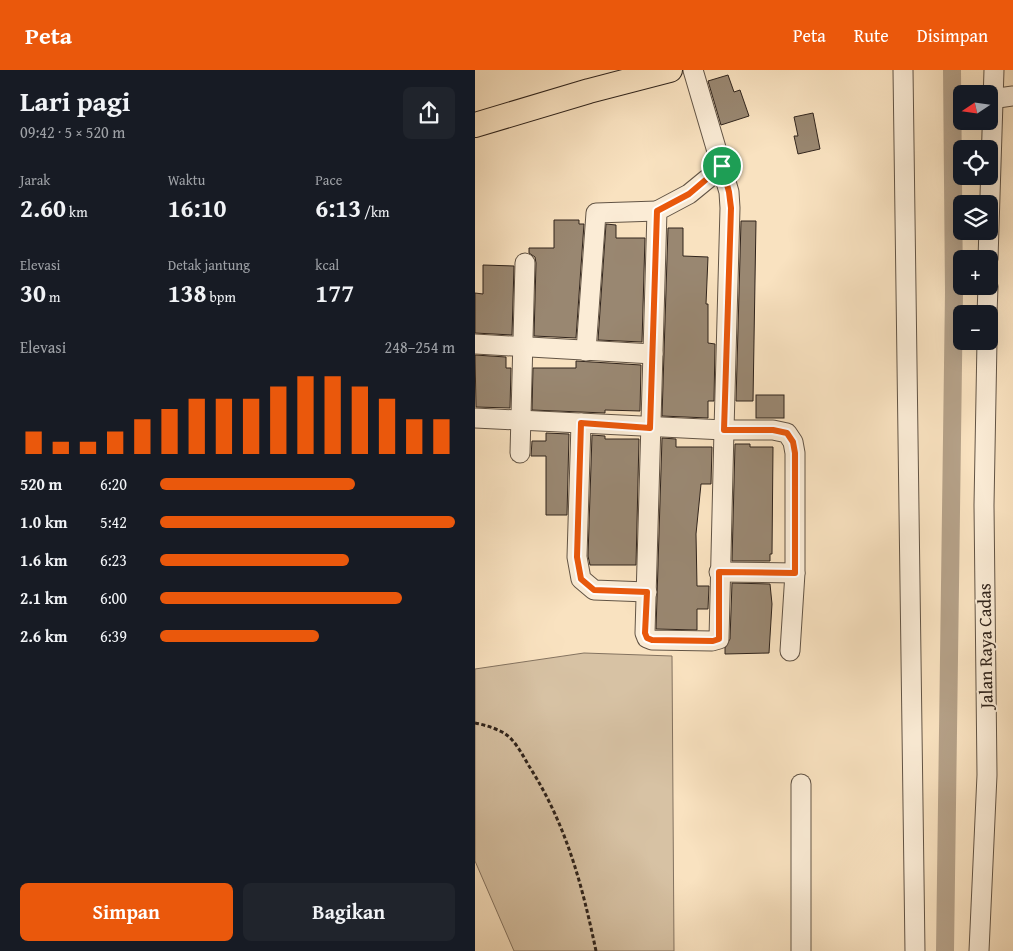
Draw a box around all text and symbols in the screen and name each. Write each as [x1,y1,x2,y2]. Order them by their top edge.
text: Peta [25,18,72,53]
text: Peta [793,22,826,49]
text: Rute [854,22,889,49]
text: Disimpan [917,22,988,49]
text: Lari pagi [20,80,130,121]
north arrow [953,85,997,130]
map controls [953,85,998,350]
button: share [403,87,455,139]
text: 09:42 · 5 × 520 m [20,120,125,144]
button: locate [953,140,998,185]
pin [701,145,743,187]
icon: arrive [708,152,736,180]
text: Jarak [20,170,50,190]
text: Waktu [168,170,205,190]
text: Pace [315,170,342,190]
text: 2.60 [20,190,66,226]
text: 16:10 [168,190,227,226]
text: 6:13 [315,190,361,226]
button: layers [953,195,998,240]
text: km [66,202,88,222]
text: /km [361,202,390,222]
button: + [953,250,998,295]
text: Elevasi [20,255,60,275]
text: Detak jantung [168,255,250,275]
text: kcal [315,255,339,275]
text: 30 [20,275,46,311]
text: 138 [168,275,207,311]
text: 177 [315,275,354,311]
text: m [46,287,60,307]
text: bpm [207,287,236,307]
button: − [953,305,998,350]
text: Elevasi [20,335,66,359]
text: 248–254 m [385,335,455,359]
text: 520 m [20,472,62,496]
text: 6:20 [100,472,127,496]
text: 1.0 km [20,510,67,534]
text: 5:42 [100,510,127,534]
text: 1.6 km [20,548,67,572]
text: 6:23 [100,548,127,572]
street label: Jalan Raya Cadas [970,583,1000,711]
text: 2.1 km [20,586,67,610]
text: 6:00 [100,586,127,610]
text: 2.6 km [20,624,67,648]
text: 6:39 [100,624,127,648]
button: Simpan [20,883,233,941]
button: Bagikan [243,883,455,941]

